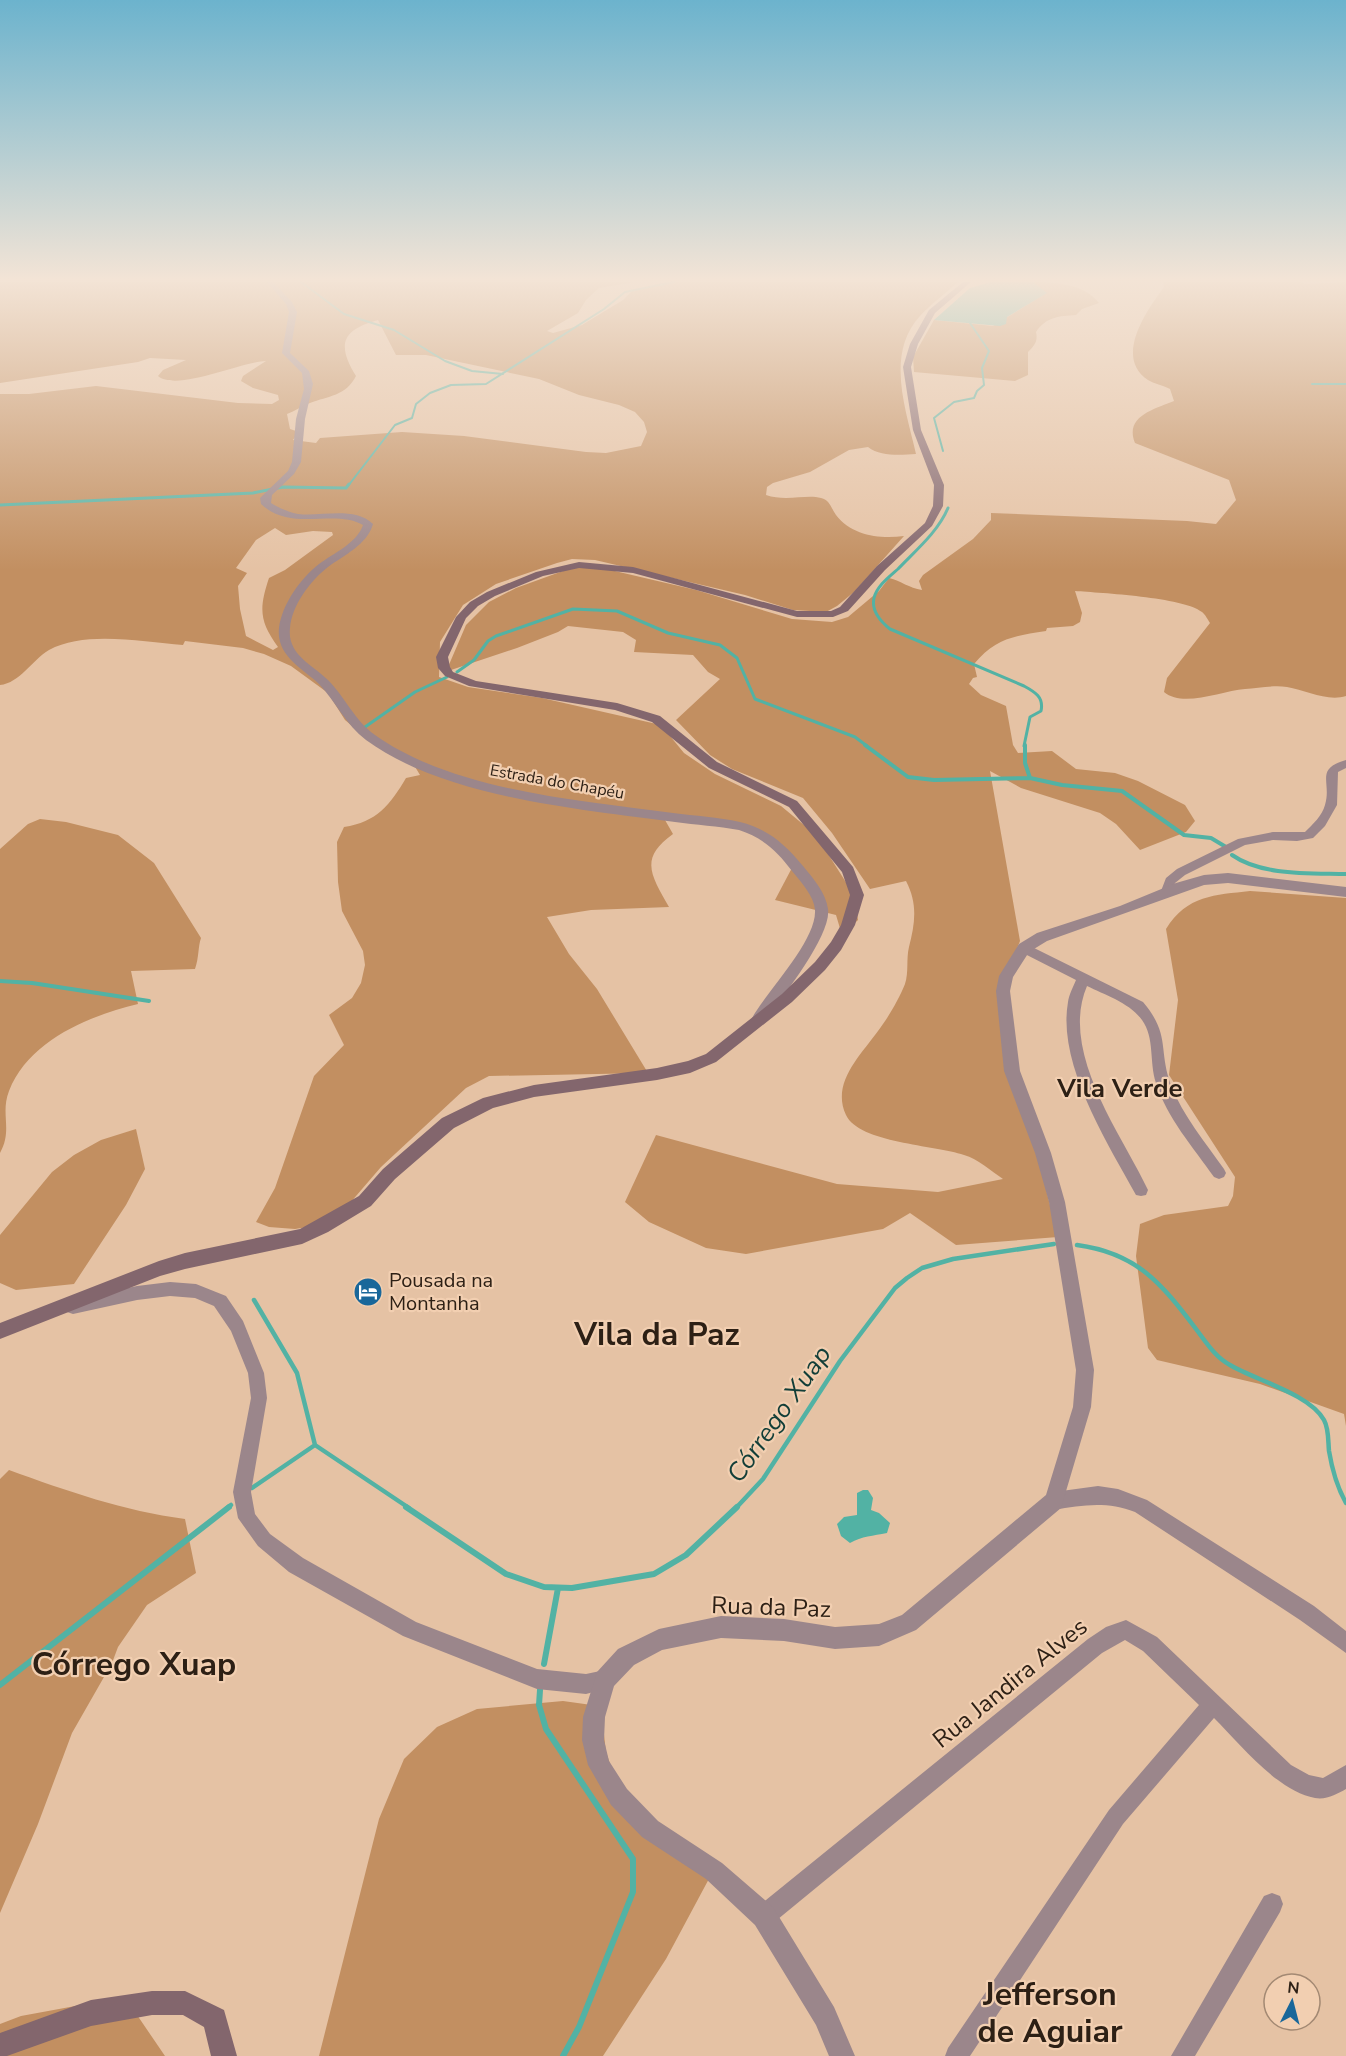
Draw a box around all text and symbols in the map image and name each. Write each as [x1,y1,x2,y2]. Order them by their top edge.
street label: Estrada do Chapéu [488,759,626,805]
district label: Vila Verde [1056,1071,1183,1106]
place label: Pousada na Montanha [389,1267,493,1317]
hotel icon: Pousada na Montanha [352,1276,384,1308]
district label: Vila da Paz [573,1313,740,1356]
water label: Córrego Xuap [719,1338,839,1490]
street label: Rua da Paz [711,1589,831,1625]
street label: Rua Jandira Alves [926,1611,1094,1755]
district label: Córrego Xuap [32,1643,236,1686]
north arrow [1262,1972,1322,2032]
district label: Jefferson de Aguiar [978,1973,1123,2053]
text: N [1286,1977,1301,2000]

